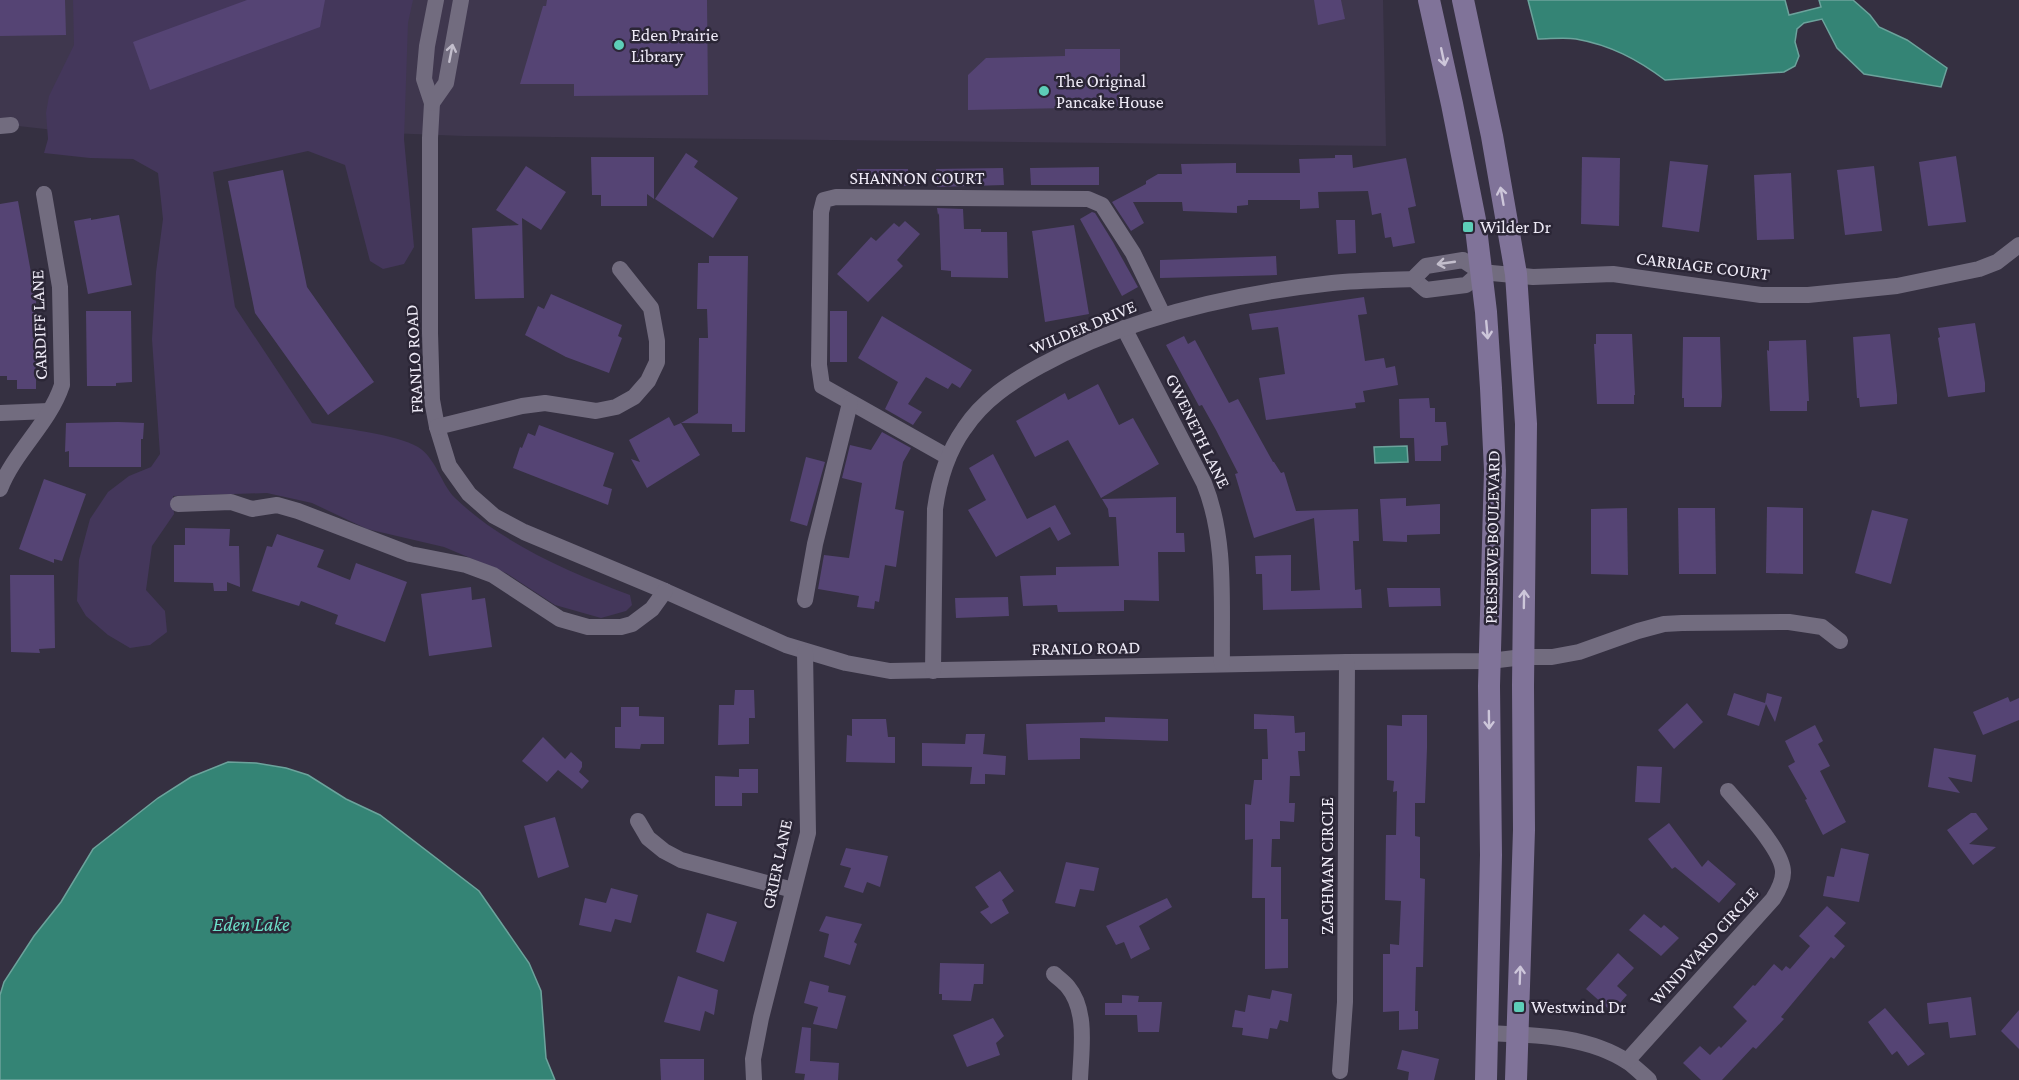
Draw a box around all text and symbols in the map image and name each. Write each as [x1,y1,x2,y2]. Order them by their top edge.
place label: Eden Prairie Library [631,25,718,66]
marker: Eden Prairie Library [612,38,626,52]
one-way arrow [446,44,457,64]
one-way arrow [1437,47,1449,66]
place label: The Original Pancake House [1056,71,1164,112]
marker: The Original Pancake House [1037,84,1051,98]
street label: SHANNON COURT [849,168,985,188]
one-way arrow [1496,187,1507,206]
place label: Wilder Dr [1480,217,1552,237]
marker: Wilder Dr [1461,220,1475,234]
street label: CARRIAGE COURT [1635,248,1771,284]
one-way arrow [1437,258,1457,269]
street label: CARDIFF LANE [27,269,51,380]
street label: WILDER DRIVE [1027,296,1139,358]
street label: FRANLO ROAD [401,304,427,414]
one-way arrow [1482,320,1493,340]
street label: GWENETH LANE [1162,370,1235,492]
street label: PRESERVE BOULEVARD [1480,450,1504,624]
one-way arrow [1519,589,1530,609]
street label: FRANLO ROAD [1031,637,1141,659]
one-way arrow [1484,709,1495,729]
street label: ZACHMAN CIRCLE [1317,797,1337,935]
street label: GRIER LANE [758,817,796,910]
street label: WINDWARD CIRCLE [1646,883,1762,1009]
water label: Eden Lake [212,913,290,935]
one-way arrow [1515,966,1526,986]
place label: Westwind Dr [1531,997,1627,1017]
marker: Westwind Dr [1512,1000,1526,1014]

